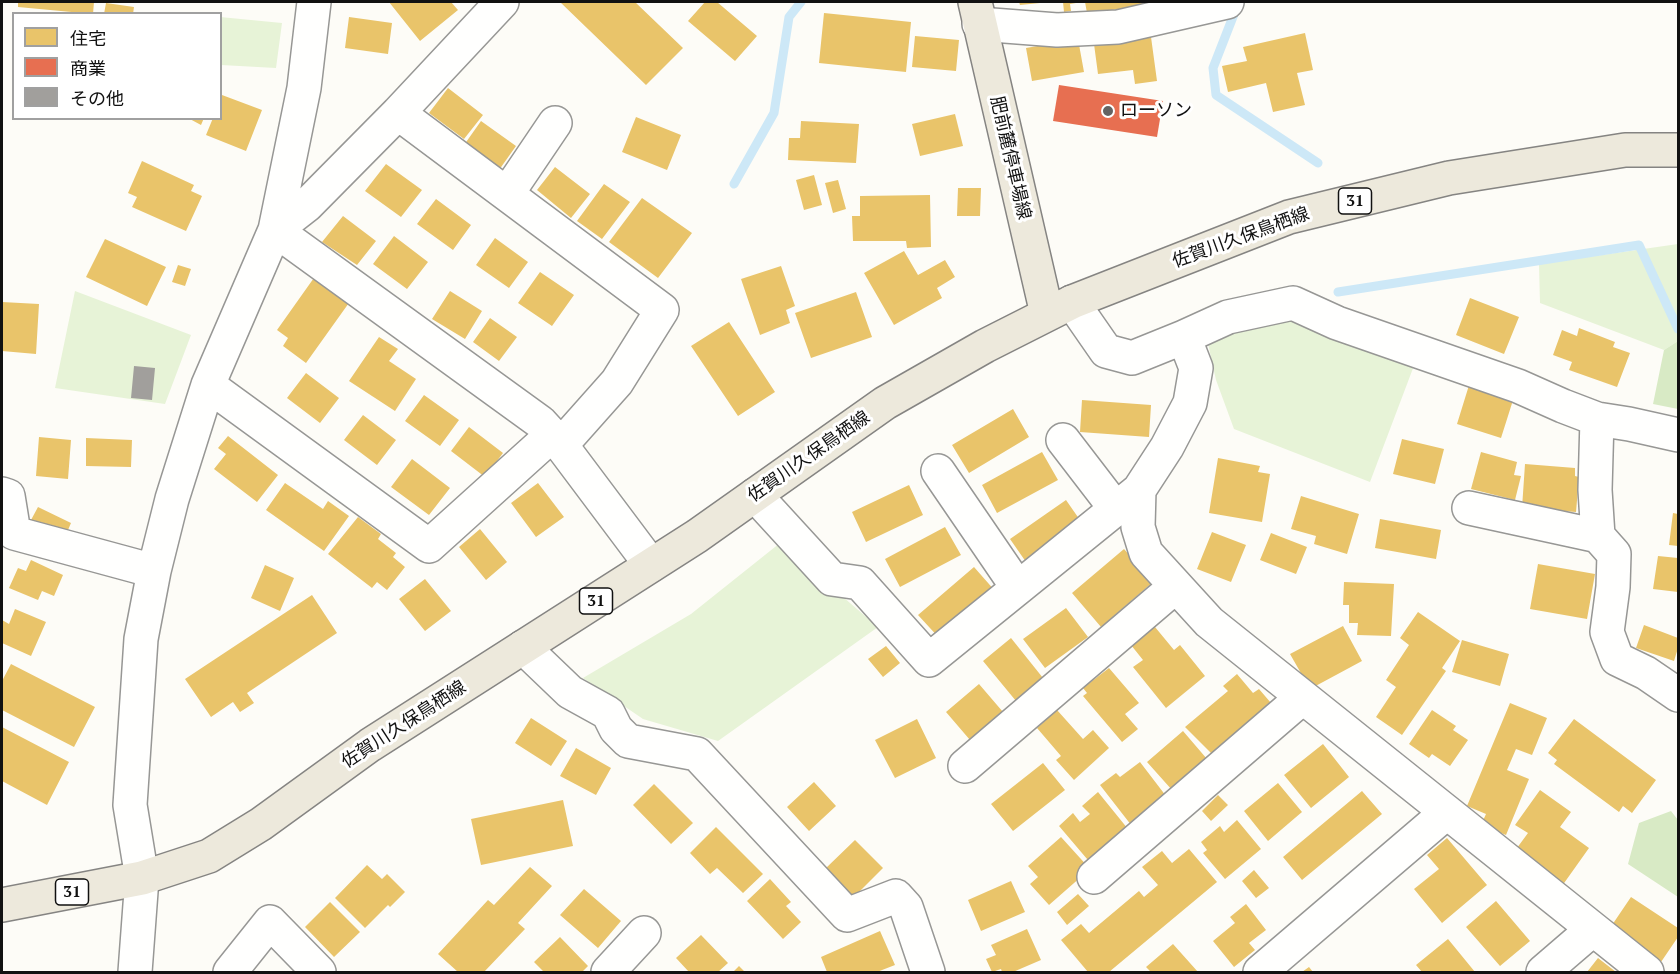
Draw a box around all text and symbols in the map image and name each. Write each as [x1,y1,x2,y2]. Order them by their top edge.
legend [12,12,222,120]
text: 住宅 [70,26,106,50]
text: 商業 [70,56,106,80]
text: その他 [70,86,124,110]
street label: 肥前麓停車場線 [985,94,1035,222]
place label: ローソン [1120,100,1192,122]
marker: ローソン [1101,104,1115,118]
road number: 31 [1338,188,1372,214]
street label: 佐賀川久保鳥栖線 [1170,203,1312,273]
street label: 佐賀川久保鳥栖線 [744,407,874,507]
road number: 31 [580,588,612,614]
street label: 佐賀川久保鳥栖線 [338,677,470,773]
road number: 31 [56,879,88,905]

